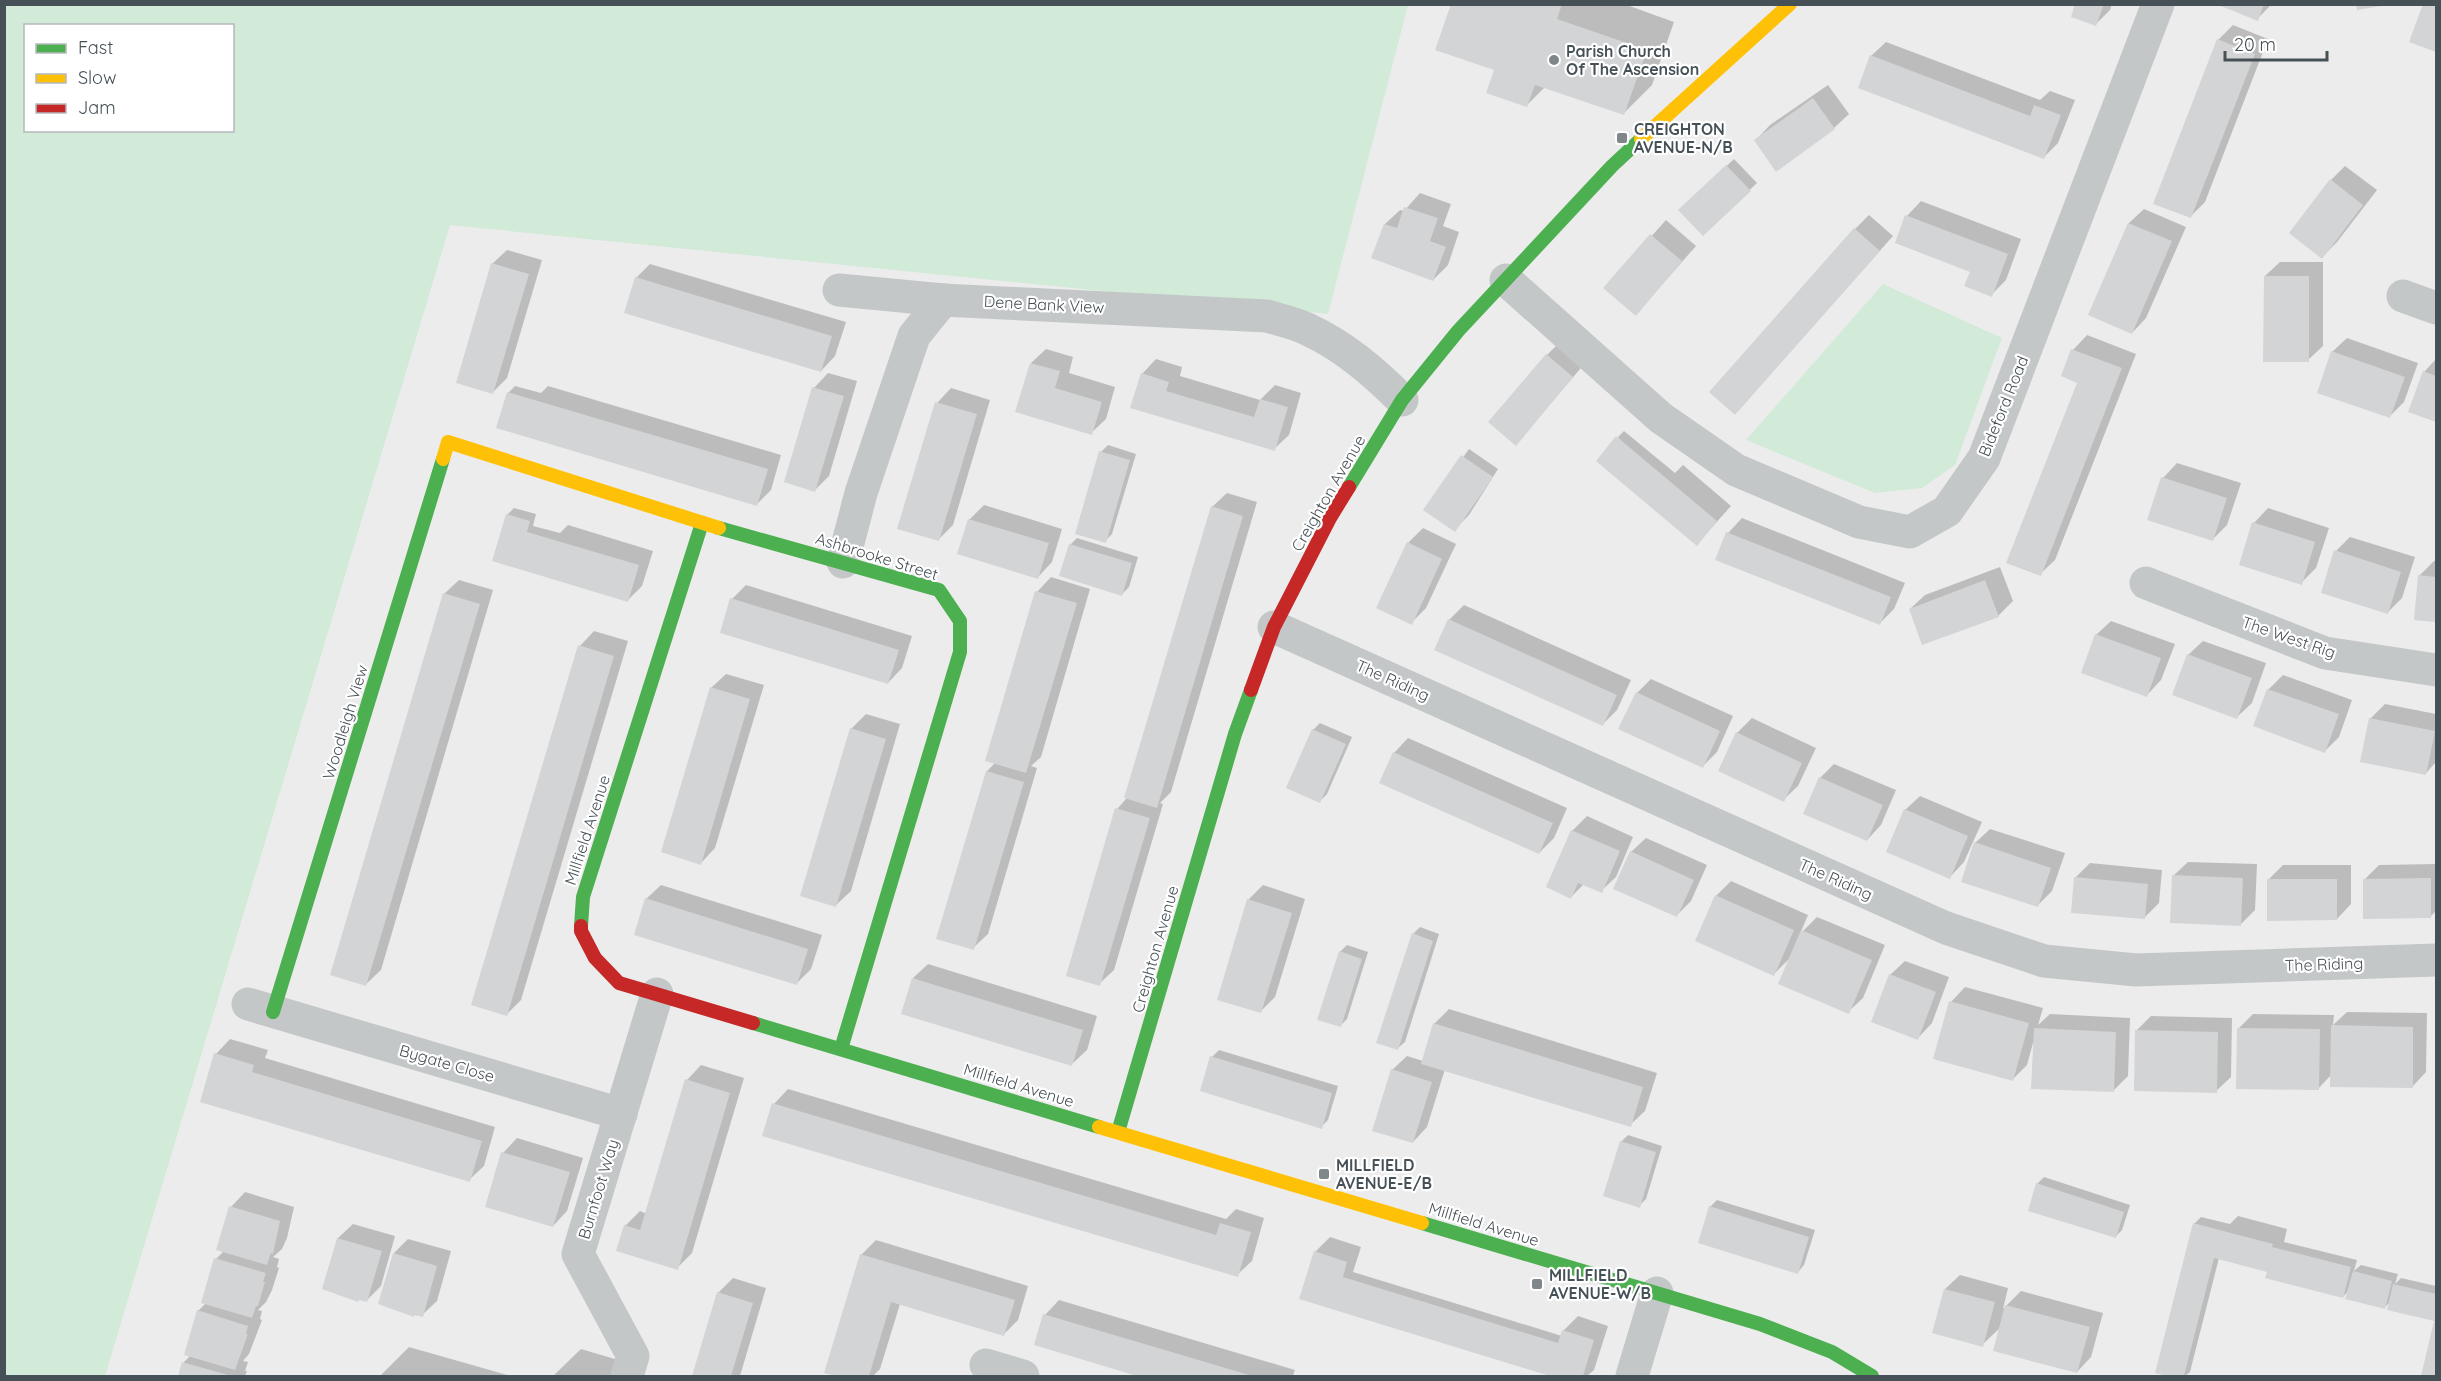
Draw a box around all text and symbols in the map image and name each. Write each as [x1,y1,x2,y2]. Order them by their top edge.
legend [24,24,234,132]
scale bar [2225,24,2327,62]
text: 20 m [2234,33,2276,56]
text: Fast [78,36,113,59]
place label: Parish Church Of The Ascension [1566,41,1699,79]
marker: Parish Church Of The Ascension [1547,53,1561,67]
text: Slow [78,66,116,89]
text: Jam [78,96,116,119]
place label: CREIGHTON AVENUE-N/B [1634,119,1733,157]
marker: CREIGHTON AVENUE-N/B [1615,131,1629,145]
street label: Dene Bank View [983,291,1105,317]
street label: Bideford Road [1974,353,2032,459]
street label: Creighton Avenue [1287,431,1369,555]
street label: Ashbrooke Street [813,528,941,584]
street label: The West Rig [2239,612,2339,662]
street label: The Riding [1353,655,1433,705]
street label: Woodleigh View [318,662,372,782]
street label: Millfield Avenue [560,772,614,888]
street label: The Riding [1796,854,1876,904]
street label: Creighton Avenue [1127,883,1183,1015]
street label: The Riding [2284,953,2364,975]
street label: Bygate Close [397,1040,497,1086]
street label: Millfield Avenue [961,1059,1077,1111]
street label: Burnfoot Way [573,1137,623,1241]
place label: MILLFIELD AVENUE-E/B [1336,1155,1432,1193]
marker: MILLFIELD AVENUE-E/B [1317,1167,1331,1181]
street label: Millfield Avenue [1426,1198,1542,1250]
place label: MILLFIELD AVENUE-W/B [1549,1265,1651,1303]
marker: MILLFIELD AVENUE-W/B [1530,1277,1544,1291]

